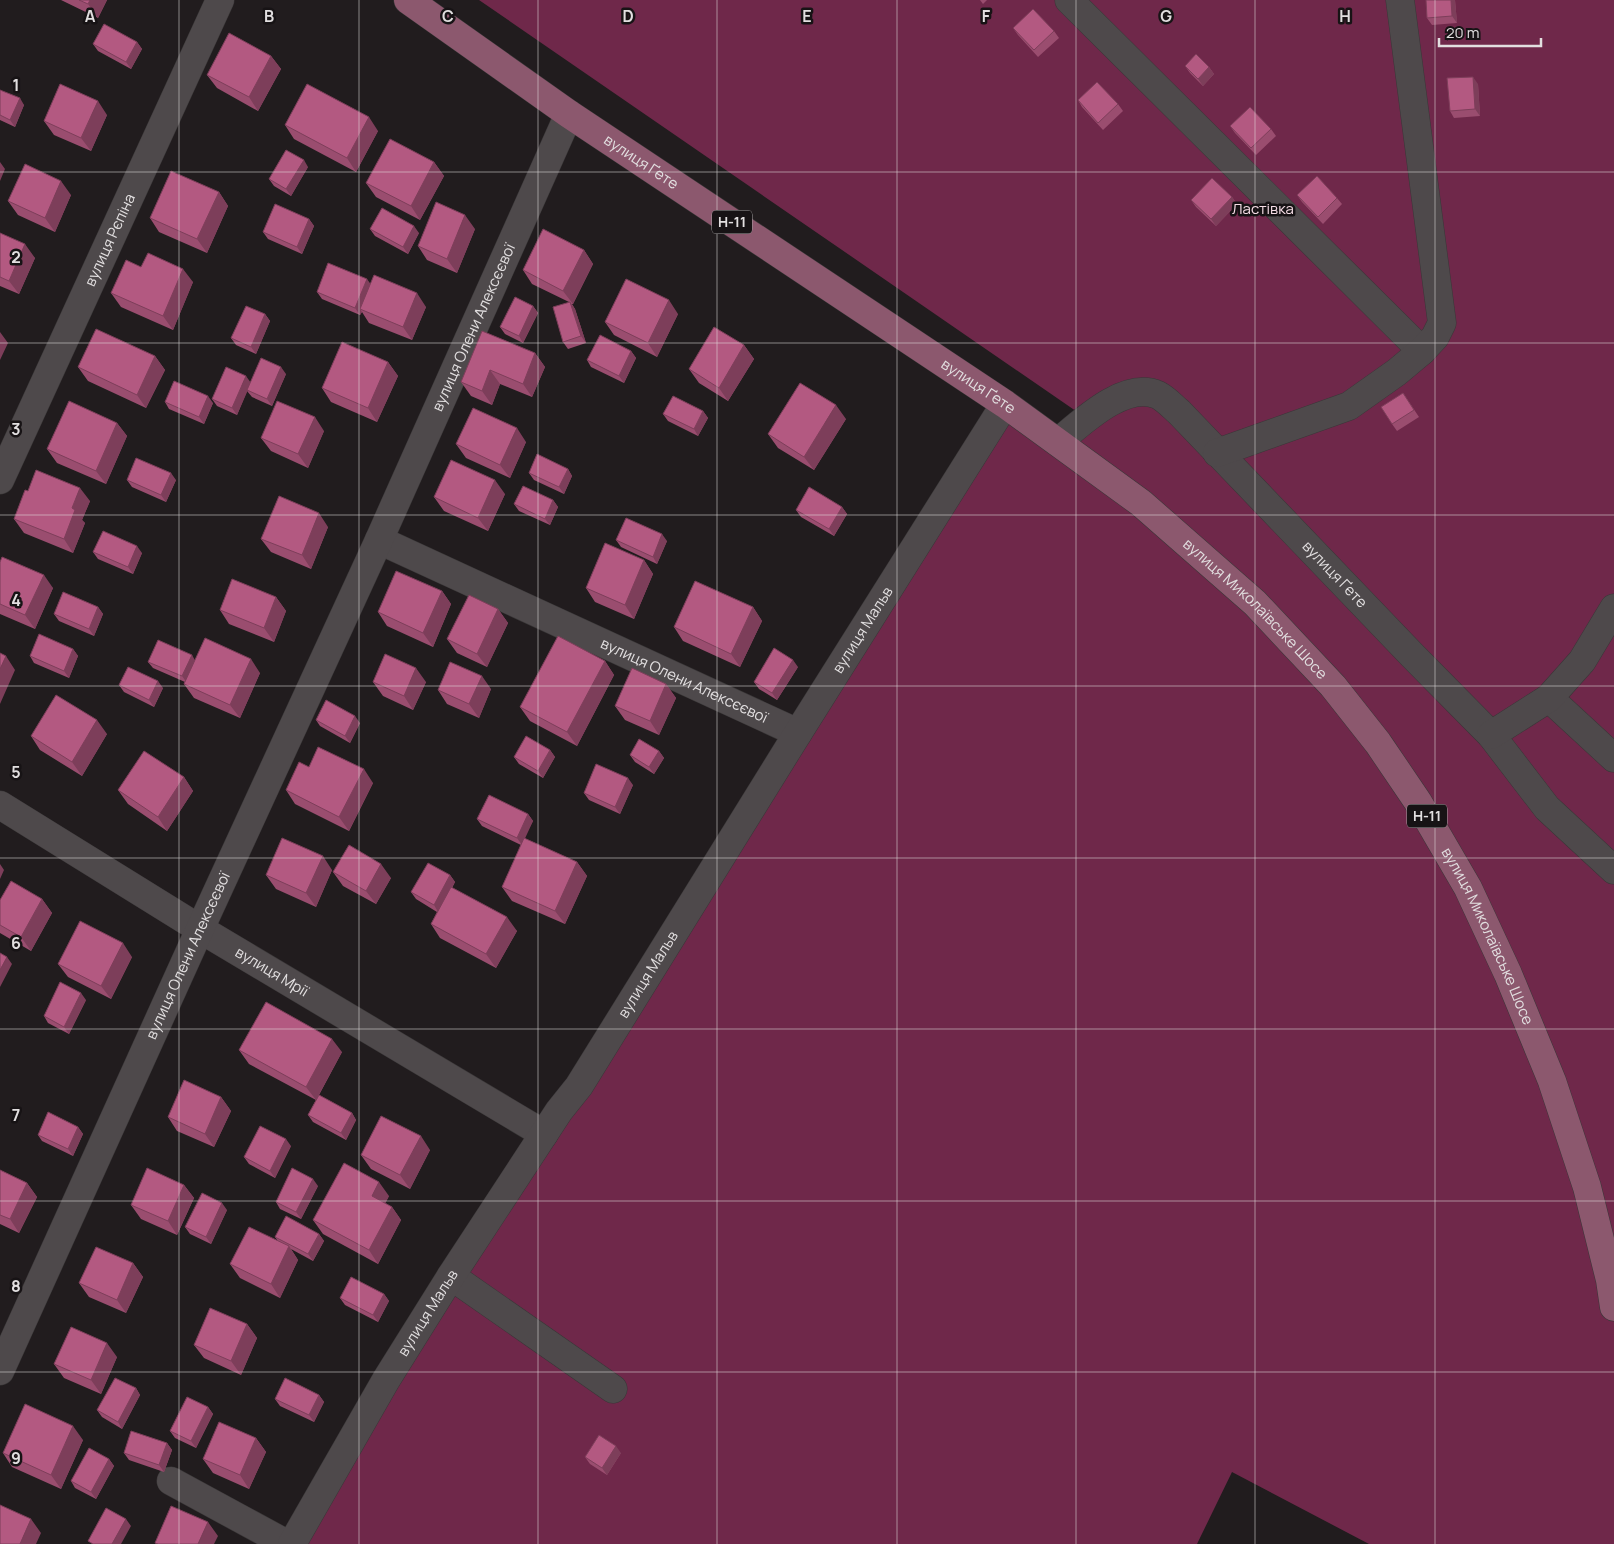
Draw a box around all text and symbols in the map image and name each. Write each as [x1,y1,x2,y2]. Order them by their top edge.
text: A [85,5,96,27]
text: B [264,5,274,27]
text: C [442,5,454,27]
text: D [622,5,634,27]
text: E [802,5,812,27]
text: F [982,5,991,27]
text: G [1160,5,1172,27]
text: H [1339,5,1351,27]
scale bar [1439,15,1542,47]
text: 20 m [1446,22,1479,43]
text: 1 [12,74,20,96]
street label: вулиця Ґете [600,129,683,194]
street label: вулиця Рєпіна [79,190,140,290]
park label: Ластівка [1232,198,1294,219]
road number: Н-11 [712,210,752,233]
street label: вулиця Олени Алексєєвої [427,240,520,415]
text: 2 [11,246,21,268]
street label: вулиця Ґете [937,353,1020,419]
text: 3 [11,418,21,440]
street label: вулиця Миколаївське Шосе [1179,534,1333,684]
street label: вулиця Ґете [1298,536,1372,612]
street label: вулиця Мальв [827,582,898,677]
text: 4 [11,589,21,611]
street label: вулиця Олени Алексєєвої [597,633,772,728]
text: 5 [11,761,21,783]
road number: Н-11 [1407,804,1447,828]
street label: вулиця Миколаївське Шосе [1437,843,1539,1028]
street label: вулиця Олени Алексєєвої [141,868,235,1042]
street label: вулиця Мальв [613,927,683,1022]
text: 6 [11,932,21,954]
street label: вулиця Мрії [232,941,313,1002]
text: 7 [12,1104,20,1126]
street label: вулиця Мальв [392,1265,463,1360]
text: 8 [11,1275,21,1297]
text: 9 [11,1447,21,1469]

